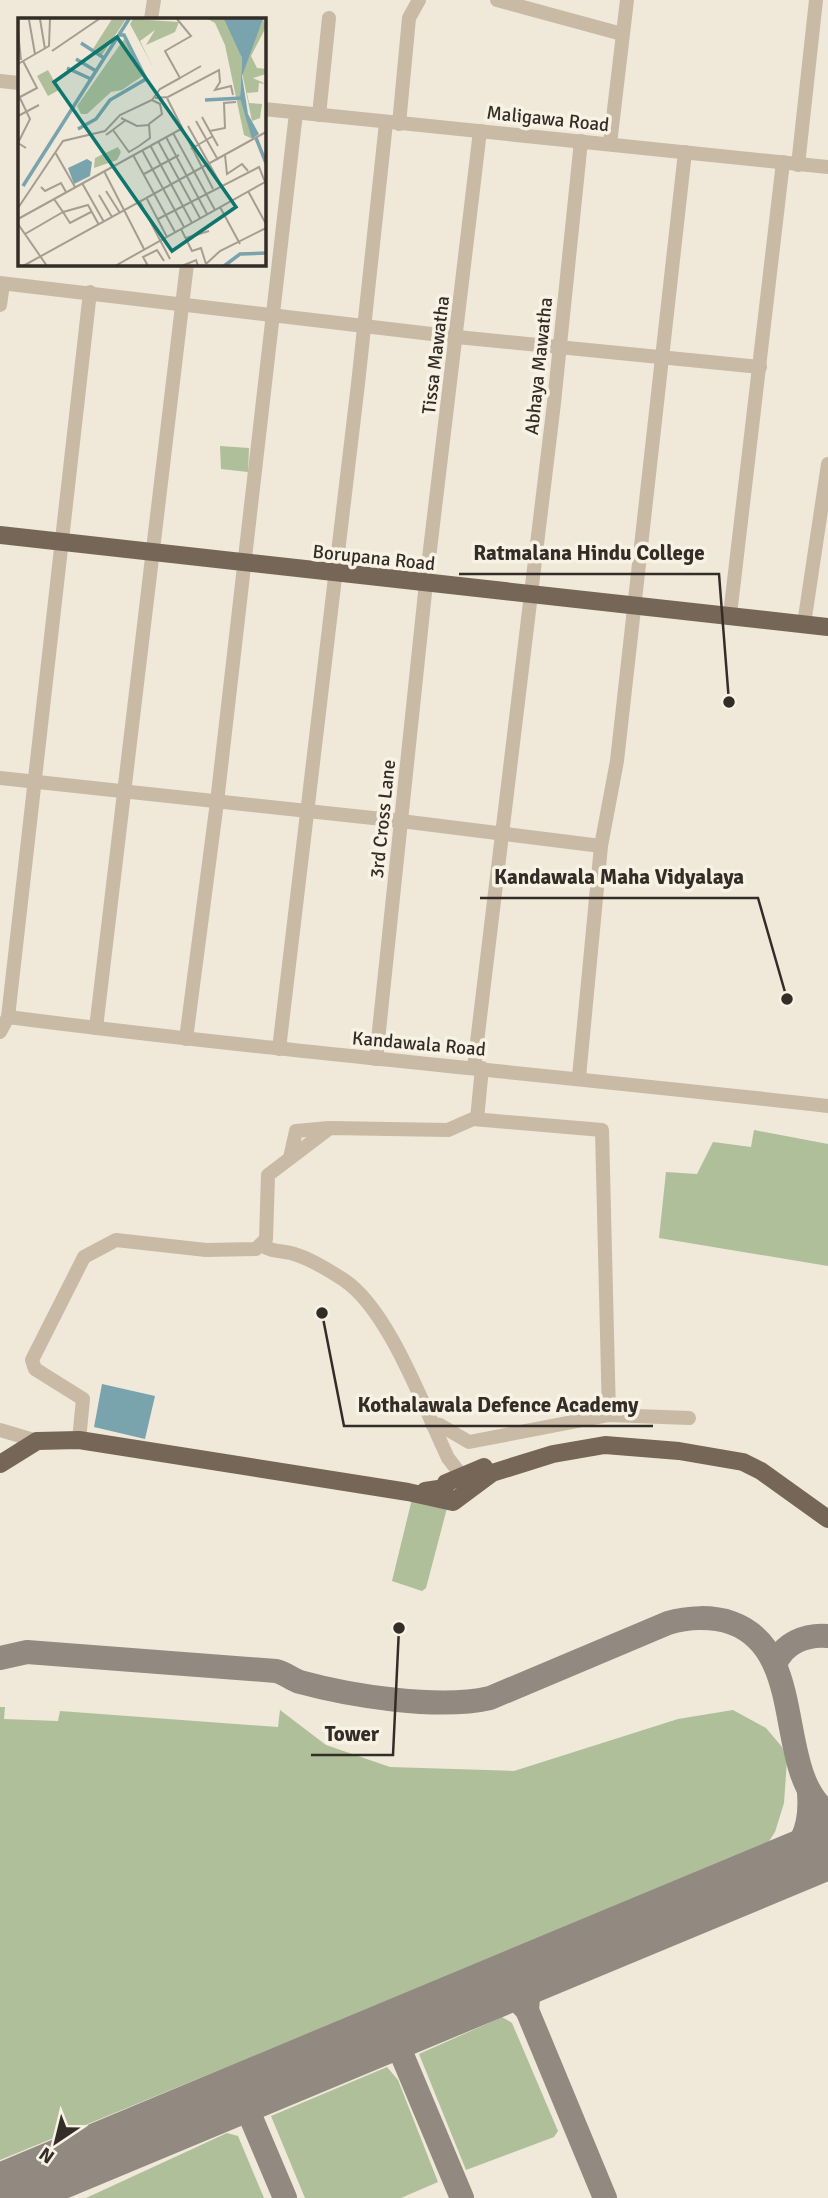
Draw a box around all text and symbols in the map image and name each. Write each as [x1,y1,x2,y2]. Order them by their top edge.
inset map [18,18,266,266]
street label: Maligawa Road [485,101,610,137]
street label: Tissa Mawatha [417,294,455,416]
street label: Abhaya Mawatha [520,296,558,436]
callout: Ratmalana Hindu College [459,532,719,574]
street label: Borupana Road [311,540,436,576]
text: Ratmalana Hindu College [473,540,705,566]
street label: 3rd Cross Lane [365,758,401,880]
callout: Kandawala Maha Vidyalaya [480,856,758,898]
text: Kandawala Maha Vidyalaya [494,864,744,890]
street label: Kandawala Road [351,1026,487,1062]
callout: Kothalawala Defence Academy [344,1384,653,1426]
text: Kothalawala Defence Academy [357,1392,639,1418]
callout: Tower [311,1713,393,1755]
text: Tower [325,1721,380,1747]
north arrow [21,2107,91,2177]
text: N [35,2141,59,2169]

